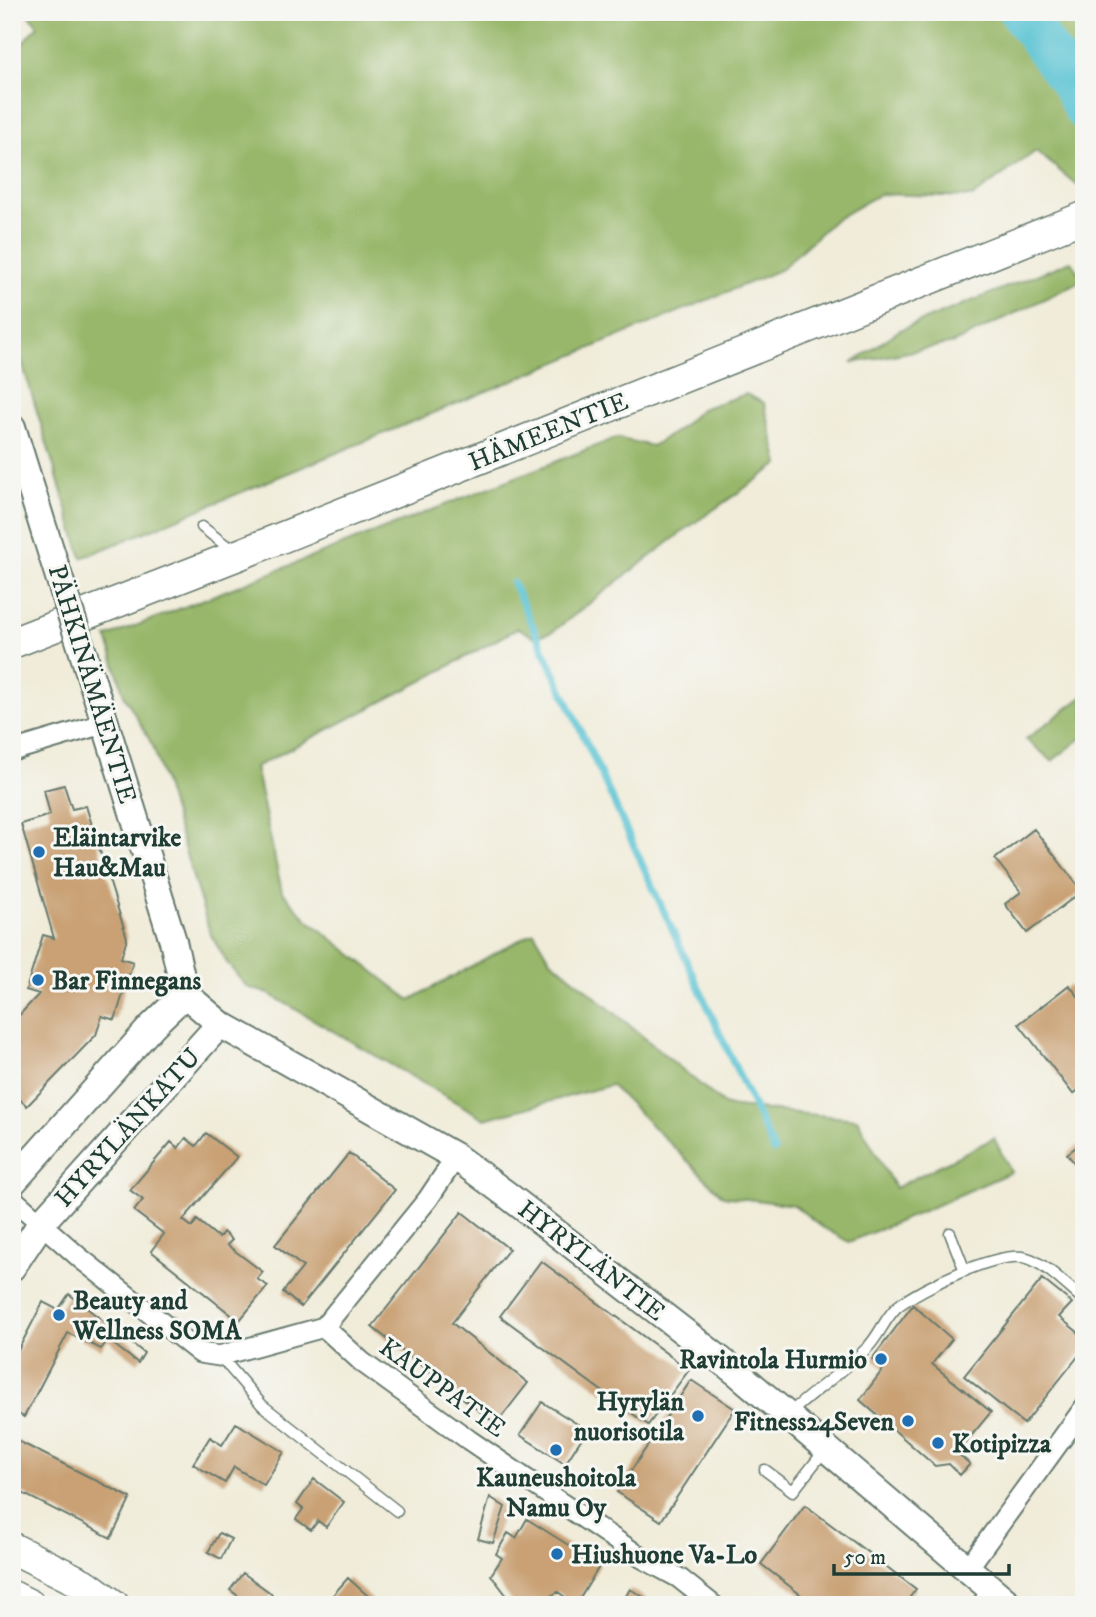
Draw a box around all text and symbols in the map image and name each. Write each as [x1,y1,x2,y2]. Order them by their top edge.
street label: HÄMEENTIE [464,385,633,479]
street label: PÄHKINÄMÄENTIE [40,561,144,808]
place label: Eläintarvike Hau&Mau [53,822,182,885]
marker: Eläintarvike Hau&Mau [31,844,47,860]
place label: Bar Finnegans [52,965,202,998]
marker: Bar Finnegans [30,972,46,988]
street label: HYRYLÄNKATU [48,1041,208,1215]
street label: HYRYLÄNTIE [511,1193,671,1329]
place label: Beauty and Wellness SOMA [72,1285,243,1348]
marker: Beauty and Wellness SOMA [51,1307,67,1323]
street label: KAUPPATIE [372,1331,512,1445]
place label: Ravintola Hurmio [679,1344,867,1377]
marker: Ravintola Hurmio [873,1351,889,1367]
place label: Hyrylän nuorisotila [574,1386,685,1449]
place label: Fitness24Seven [734,1406,894,1439]
marker: Hyrylän nuorisotila [690,1408,706,1424]
marker: Fitness24Seven [900,1413,916,1429]
place label: Kotipizza [952,1428,1052,1461]
marker: Kotipizza [930,1435,946,1451]
marker: Kauneushoitola Namu Oy [548,1442,564,1458]
place label: Kauneushoitola Namu Oy [476,1462,637,1525]
scale bar [834,1533,1009,1577]
place label: Hiushuone Va-Lo [571,1539,757,1572]
text: 50 m [844,1545,886,1571]
marker: Hiushuone Va-Lo [549,1546,565,1562]

